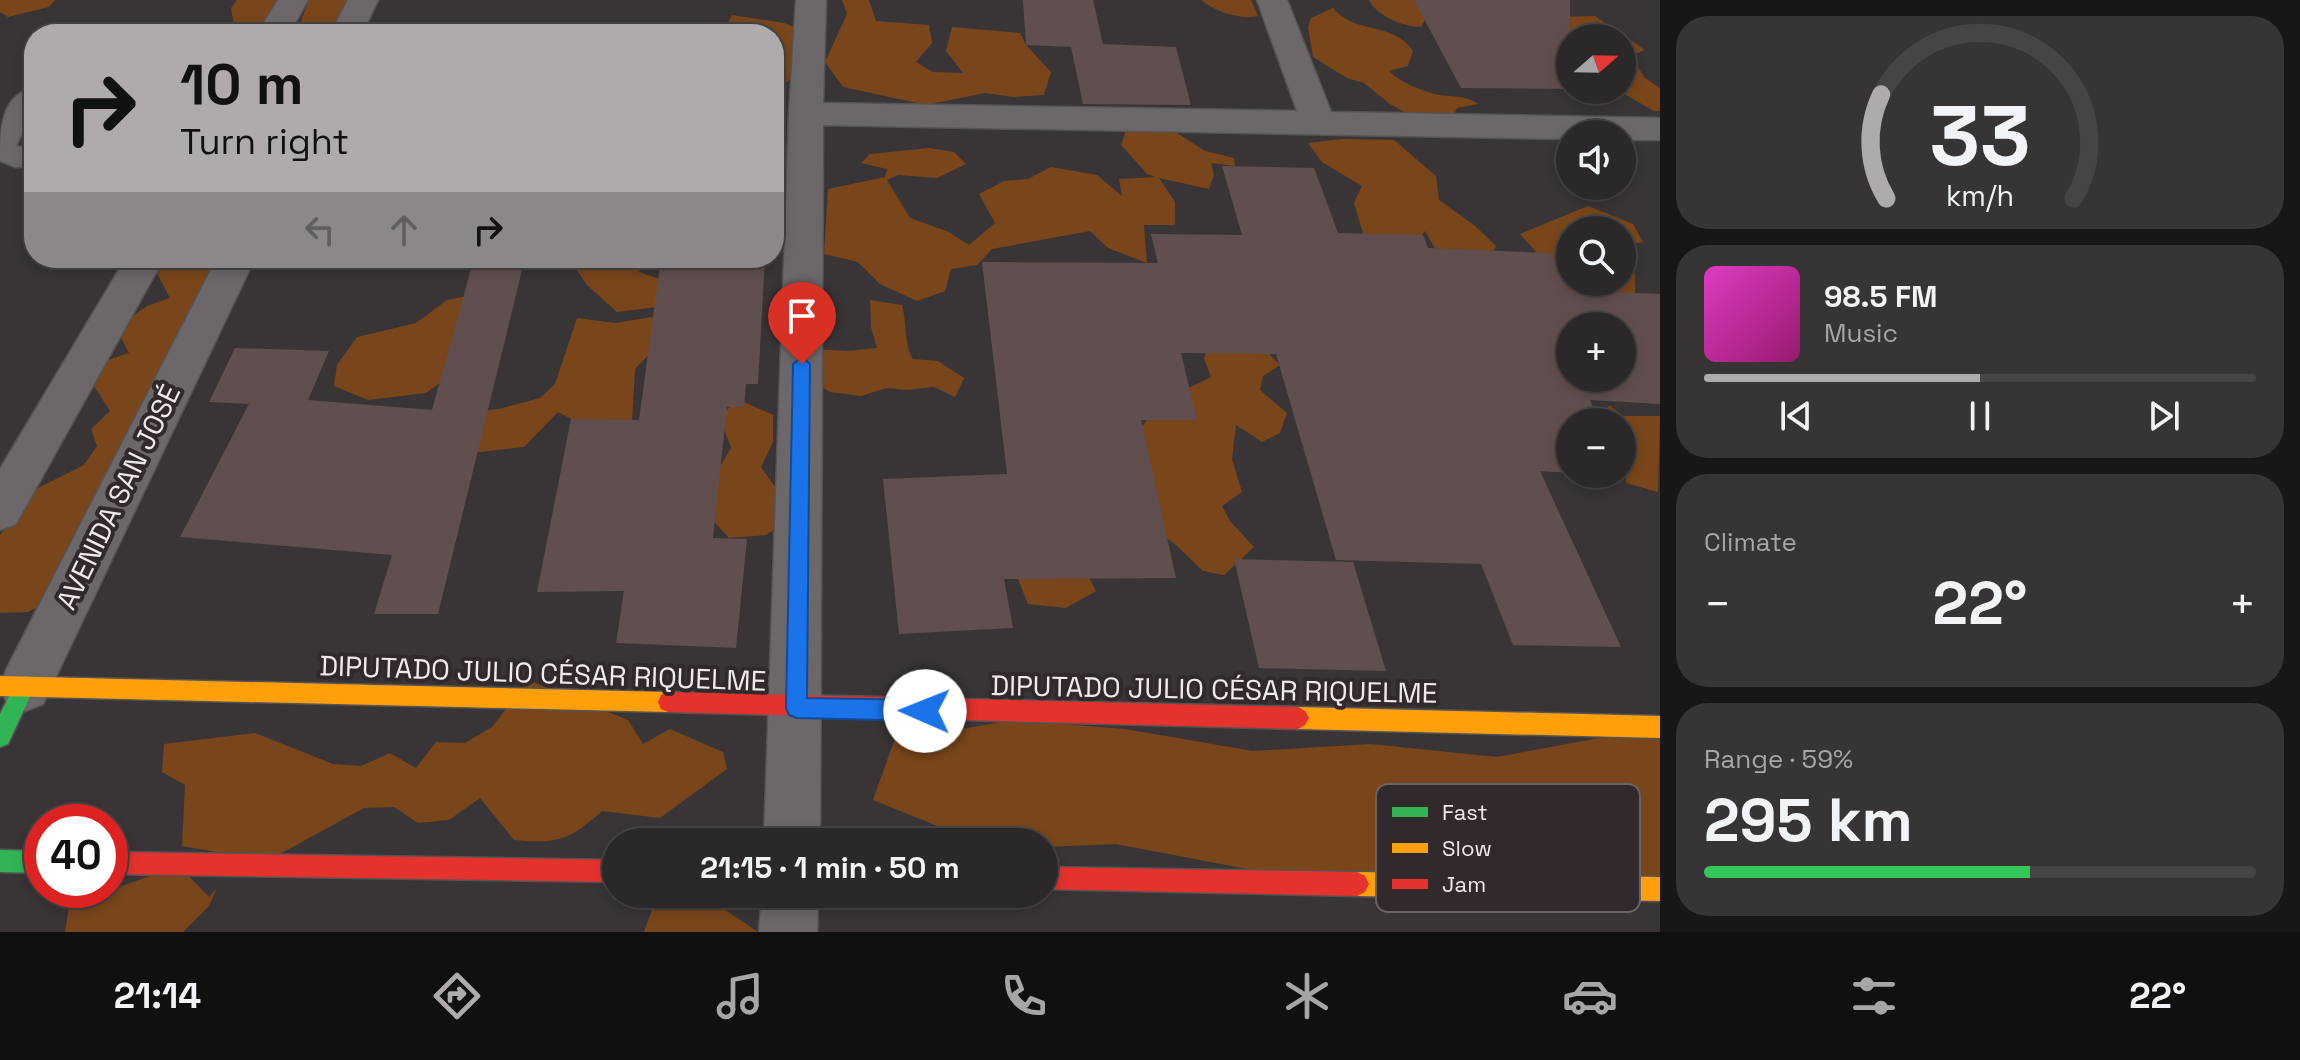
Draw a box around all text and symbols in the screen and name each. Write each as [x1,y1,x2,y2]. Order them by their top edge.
north arrow [1556,24,1636,104]
map controls [1556,24,1636,488]
text: 10 m [180,49,304,120]
icon: right [48,56,152,160]
text: 33 [1929,82,2031,188]
text: Turn right [180,119,349,165]
button: sound [1556,120,1636,200]
text: km/h [1946,178,2014,214]
icon: left [298,208,342,252]
icon: ahead [382,208,426,252]
icon: right [466,208,510,252]
button: search [1556,216,1636,296]
text: 98.5 FM [1824,277,1938,316]
pin [768,282,836,364]
icon: arrive [780,294,824,338]
button: + [1556,312,1636,392]
text: Music [1824,316,1898,350]
street label: AVENIDA SAN JOSÉ [48,379,188,615]
icon: previous [1774,394,1818,438]
icon: pause [1958,394,2002,438]
icon: next [2142,394,2186,438]
button: − [1556,408,1636,488]
text: Climate [1704,525,1797,559]
text: 22° [1933,565,2027,642]
text: − [1704,576,1731,632]
text: + [2229,576,2256,632]
street label: DIPUTADO JULIO CÉSAR RIQUELME [319,647,767,699]
street label: DIPUTADO JULIO CÉSAR RIQUELME [990,667,1438,711]
position arrow [883,669,967,753]
text: Range · 59% [1704,742,1853,776]
text: 295 km [1704,782,1913,859]
legend [1376,784,1640,912]
text: Fast [1442,798,1488,826]
speed limit sign: 40 [24,804,128,908]
text: Slow [1442,834,1492,862]
text: 21:15 · 1 min · 50 m [700,848,960,887]
text: Jam [1442,870,1486,898]
icon: directions [429,968,485,1024]
icon: music [712,968,768,1024]
icon: phone [996,968,1052,1024]
icon: climate [1279,968,1335,1024]
icon: car [1562,968,1618,1024]
icon: filters [1846,968,1902,1024]
text: 21:14 [114,973,201,1019]
text: 22° [2129,973,2186,1019]

